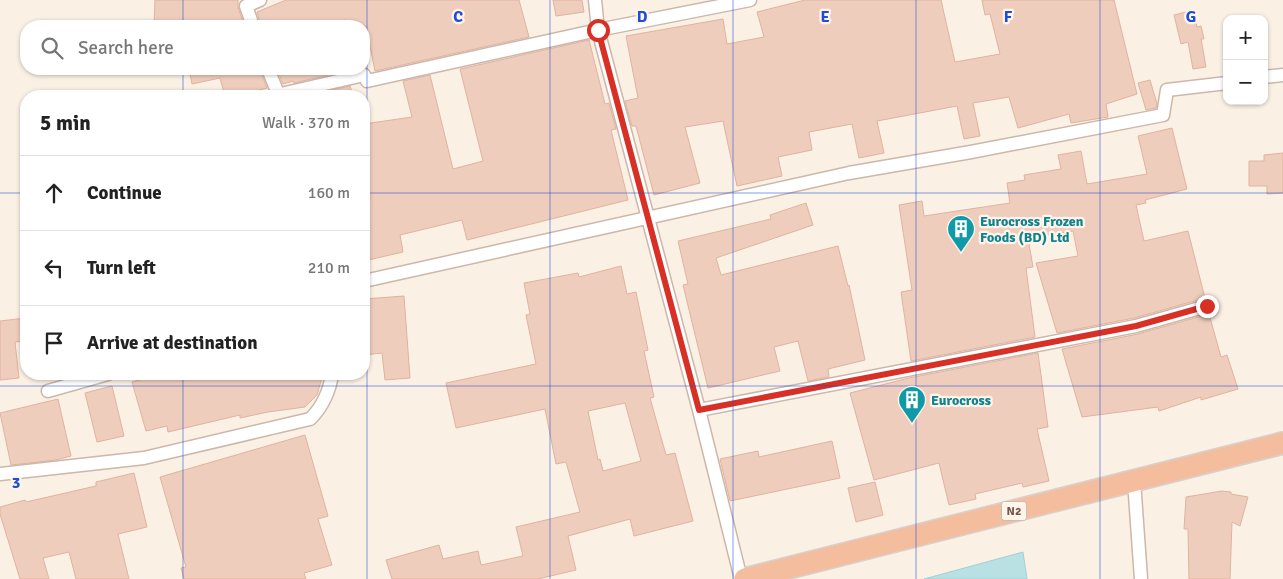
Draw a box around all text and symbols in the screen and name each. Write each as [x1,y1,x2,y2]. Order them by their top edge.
text: C [453,7,463,27]
text: D [637,7,648,27]
text: E [820,7,830,27]
text: F [1004,7,1013,27]
text: G [1186,7,1196,27]
map controls [1223,15,1268,105]
button: + [1223,15,1268,60]
route start [587,19,610,42]
search box [20,20,370,75]
icon: search [38,34,66,62]
text: Search here [78,36,174,60]
button: − [1223,60,1268,105]
text: 5 min [40,110,91,136]
text: Walk · 370 m [262,113,350,133]
icon: ahead [40,179,68,207]
text: Continue [87,181,162,205]
text: 160 m [308,183,350,203]
place label: Eurocross Frozen Foods (BD) Ltd [980,213,1084,246]
building icon: Eurocross Frozen Foods (BD) Ltd [946,214,976,253]
icon: left [40,254,68,282]
text: Turn left [87,256,156,280]
text: 210 m [308,258,350,278]
route end [1196,295,1219,318]
icon: arrive [40,329,68,357]
text: Arrive at destination [87,331,258,355]
building icon: Eurocross [897,385,927,424]
place label: Eurocross [931,392,991,409]
text: 3 [12,473,20,493]
road number: N2 [1002,502,1026,520]

